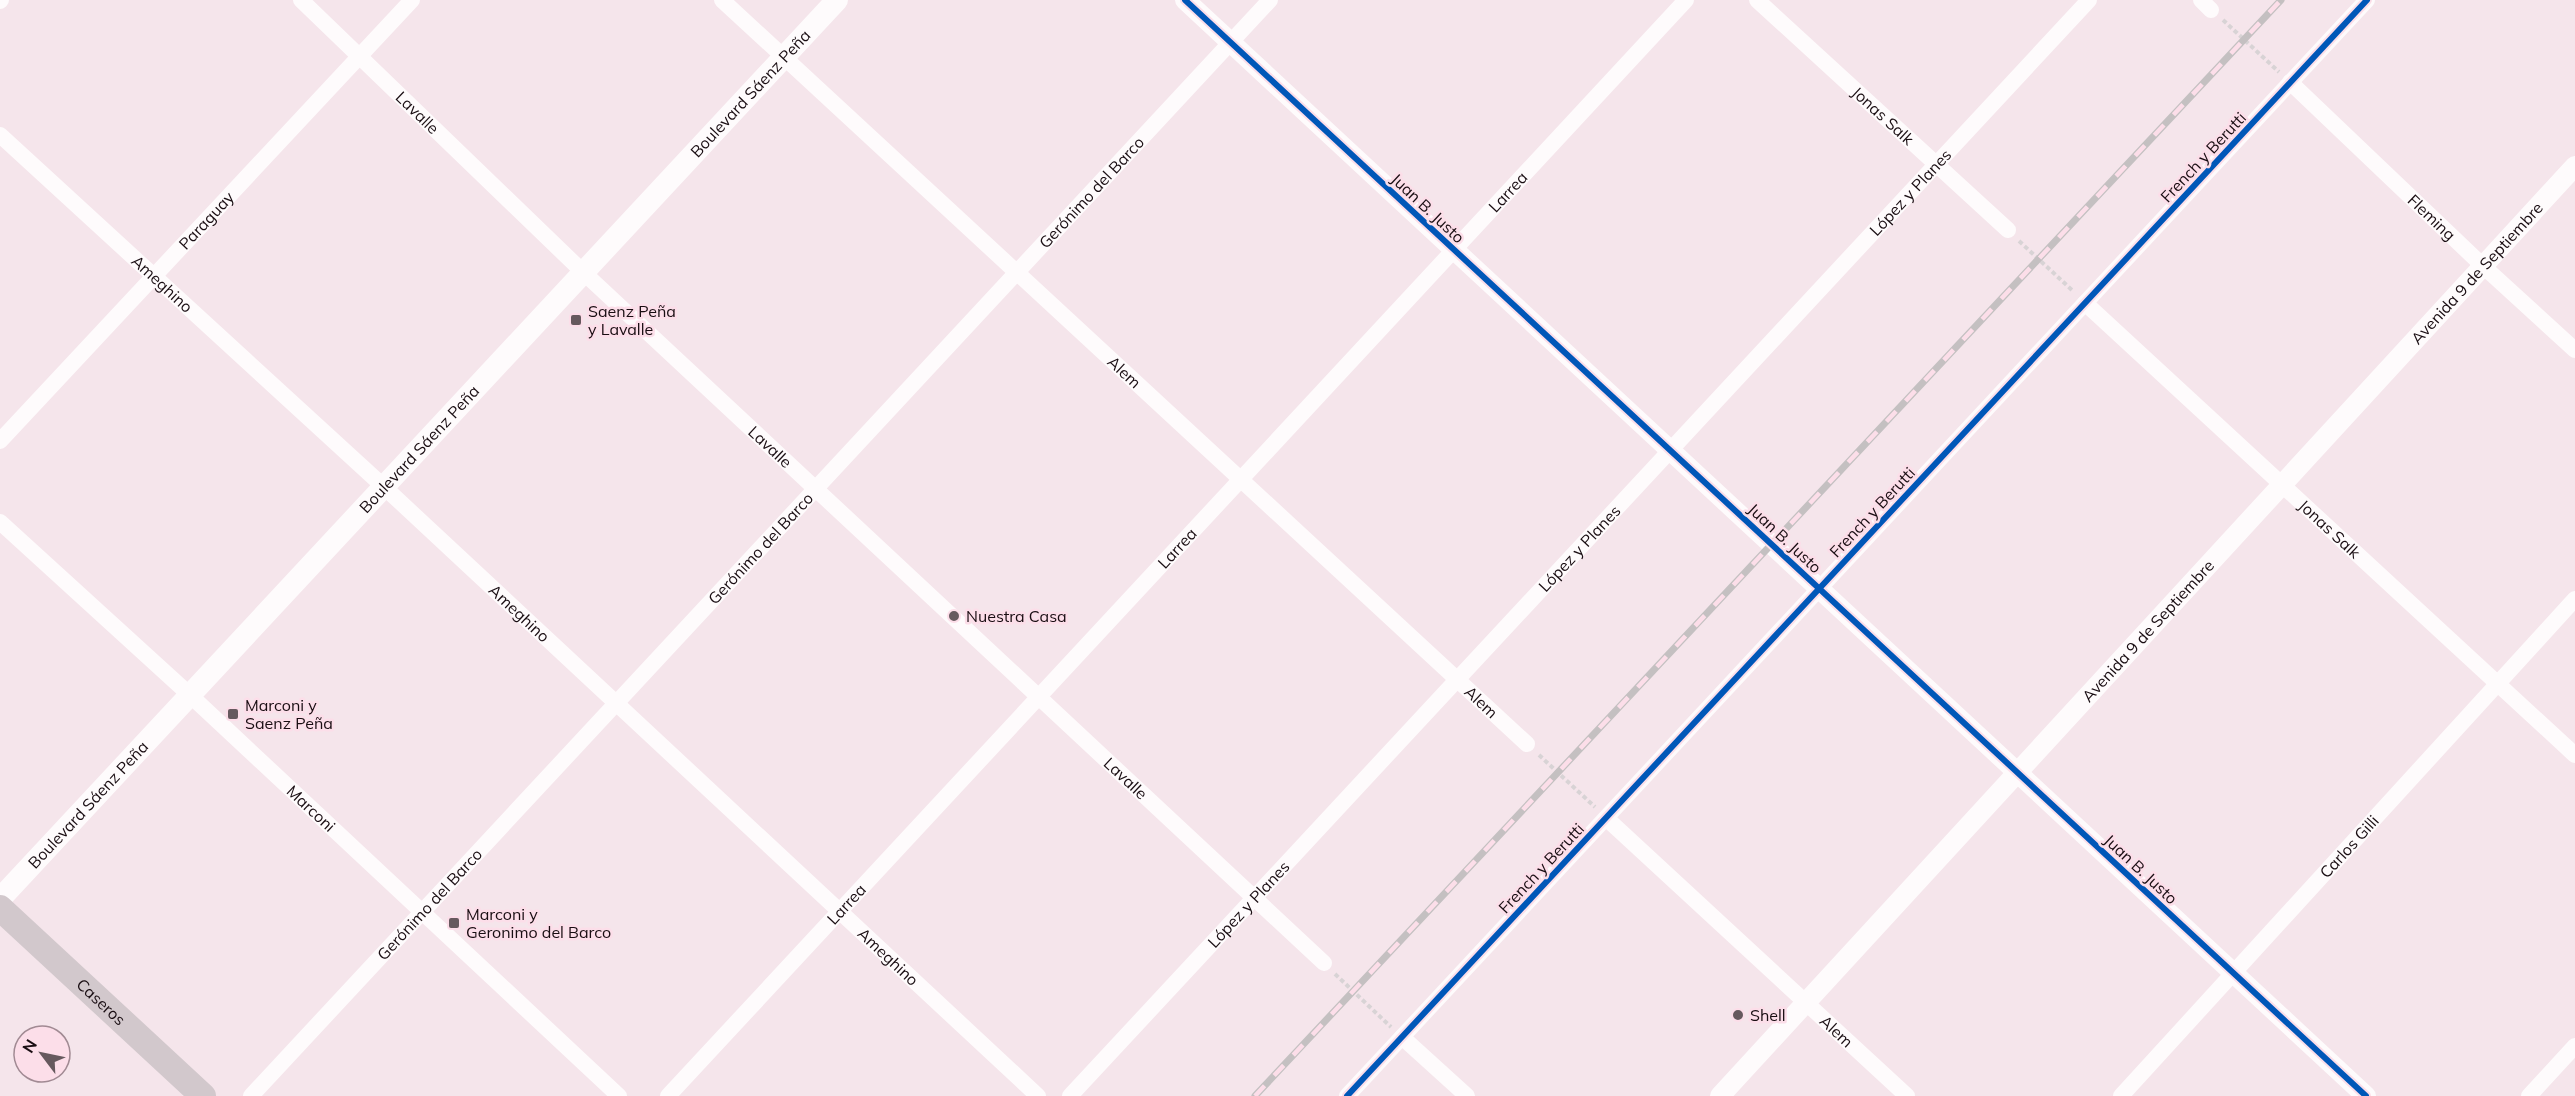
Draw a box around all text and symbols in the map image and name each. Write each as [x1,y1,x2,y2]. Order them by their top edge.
street label: Boulevard Sáenz Peña [686,25,815,161]
street label: Jonas Salk [1848,82,1919,149]
street label: Lavalle [392,87,443,138]
street label: French y Berutti [2156,108,2250,206]
street label: Gerónimo del Barco [1034,132,1148,252]
street label: López y Planes [1865,145,1955,240]
street label: Larrea [1484,167,1532,216]
street label: Juan B. Justo [1387,169,1469,247]
street label: Paraguay [174,187,238,253]
street label: Fleming [2404,190,2460,245]
street label: Avenida 9 de Septiembre [2406,198,2547,348]
street label: Ameghino [127,251,197,317]
place label: Saenz Peña y Lavalle [588,301,676,339]
marker: Saenz Peña y Lavalle [569,313,583,327]
street label: Alem [1104,352,1145,392]
street label: Boulevard Sáenz Peña [355,381,483,517]
street label: Lavalle [744,421,796,472]
street label: French y Berutti [1825,463,1919,561]
street label: Gerónimo del Barco [704,488,817,608]
street label: Jonas Salk [2295,495,2365,563]
street label: Juan B. Justo [1744,499,1826,577]
street label: López y Planes [1534,501,1625,596]
street label: Larrea [1153,523,1201,572]
street label: Avenida 9 de Septiembre [2077,556,2218,706]
street label: Ameghino [485,580,554,646]
place label: Nuestra Casa [966,606,1067,626]
marker: Nuestra Casa [947,609,961,623]
street label: Alem [1460,681,1502,722]
place label: Marconi y Saenz Peña [245,695,333,733]
marker: Marconi y Saenz Peña [226,707,240,721]
street label: Boulevard Sáenz Peña [24,737,152,873]
street label: Lavalle [1100,753,1152,803]
street label: Marconi [283,781,340,836]
street label: Carlos Gilli [2315,811,2383,882]
street label: French y Berutti [1494,819,1588,917]
street label: Juan B. Justo [2100,830,2182,908]
street label: Gerónimo del Barco [373,844,486,964]
street label: López y Planes [1203,857,1294,952]
street label: Larrea [823,880,870,928]
place label: Marconi y Geronimo del Barco [466,904,611,942]
marker: Marconi y Geronimo del Barco [447,916,461,930]
street label: Ameghino [854,923,923,990]
street label: Caseros [73,974,130,1029]
place label: Shell [1750,1005,1786,1025]
marker: Shell [1731,1008,1745,1022]
street label: Alem [1816,1011,1858,1051]
north arrow [12,1024,72,1084]
text: N [18,1036,41,1056]

